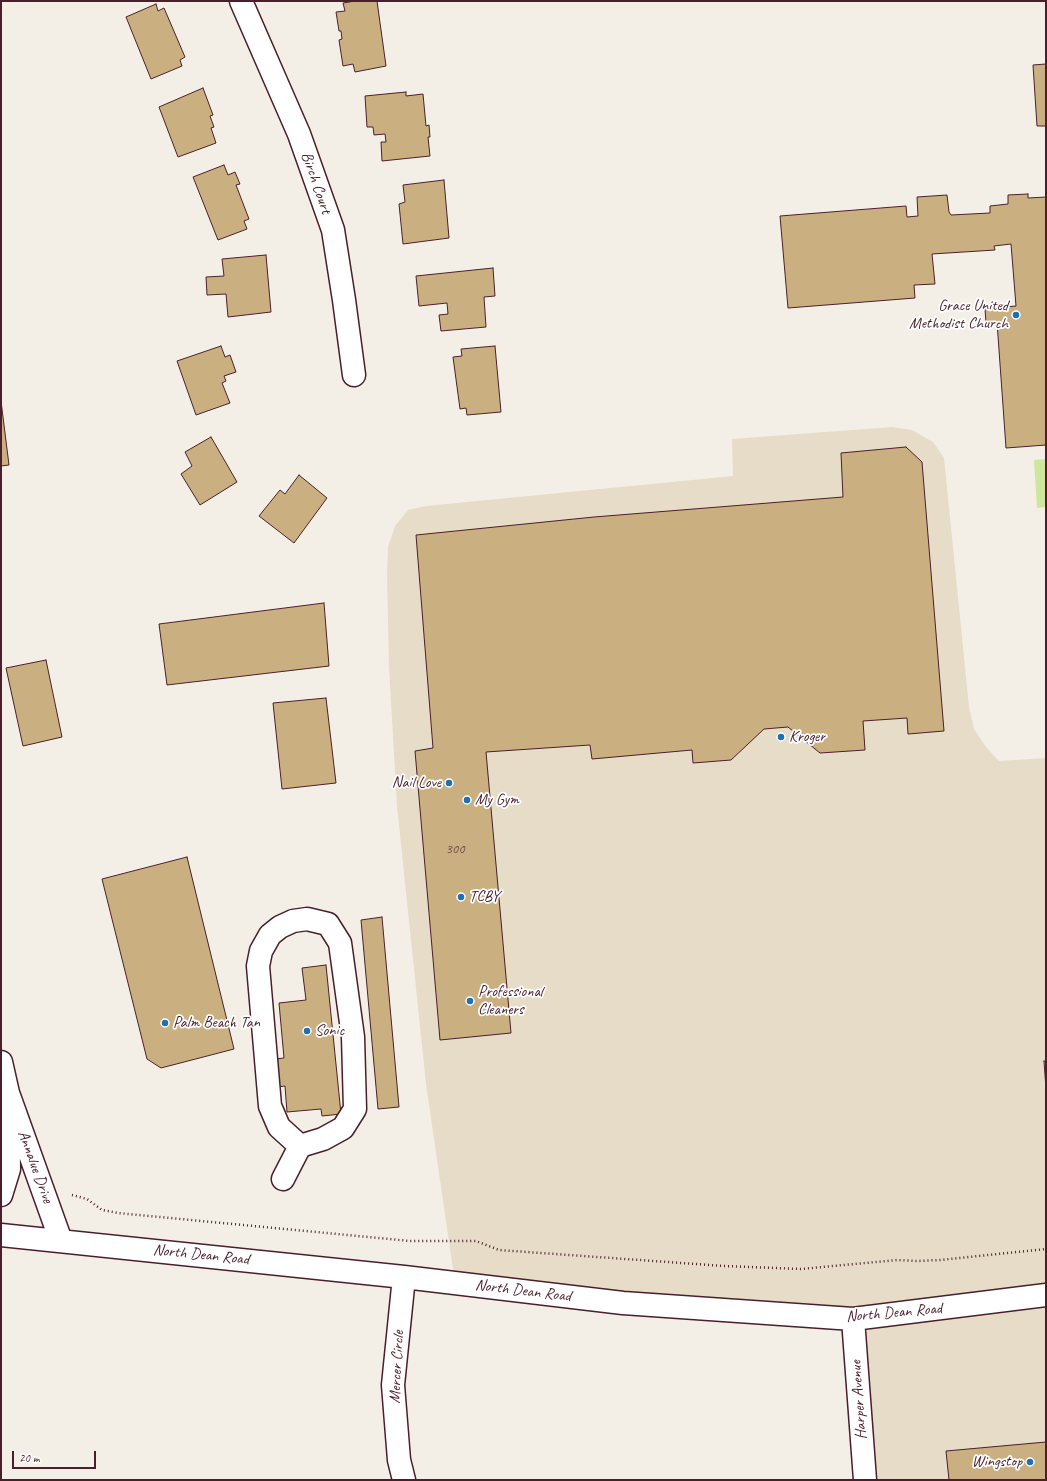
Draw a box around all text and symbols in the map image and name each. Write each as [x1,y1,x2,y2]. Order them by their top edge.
street label: Birch Court [296,150,336,216]
place label: Grace United Methodist Church [909,296,1008,334]
marker: Grace United Methodist Church [1011,310,1021,320]
place label: Kroger [789,727,825,747]
marker: Kroger [776,732,786,742]
place label: Nail Love [392,773,441,793]
marker: Nail Love [444,778,454,788]
place label: My Gym [475,790,519,810]
marker: My Gym [462,795,472,805]
house number: 300 [446,841,464,857]
place label: TCBY [469,887,499,907]
marker: TCBY [456,892,466,902]
place label: Professional Cleaners [478,982,543,1020]
marker: Professional Cleaners [465,996,475,1006]
place label: Palm Beach Tan [173,1013,260,1033]
marker: Palm Beach Tan [160,1018,170,1028]
place label: Sonic [315,1021,344,1041]
marker: Sonic [302,1026,312,1036]
street label: Annalue Drive [13,1128,57,1206]
street label: North Dean Road [152,1240,250,1270]
street label: North Dean Road [474,1276,572,1306]
street label: North Dean Road [845,1299,943,1327]
street label: Mercer Circle [386,1330,408,1404]
street label: Harper Avenue [847,1360,871,1440]
scale bar [14,1443,98,1469]
text: 20 m [19,1450,39,1466]
place label: Wingstop [972,1452,1022,1472]
marker: Wingstop [1025,1457,1035,1467]

